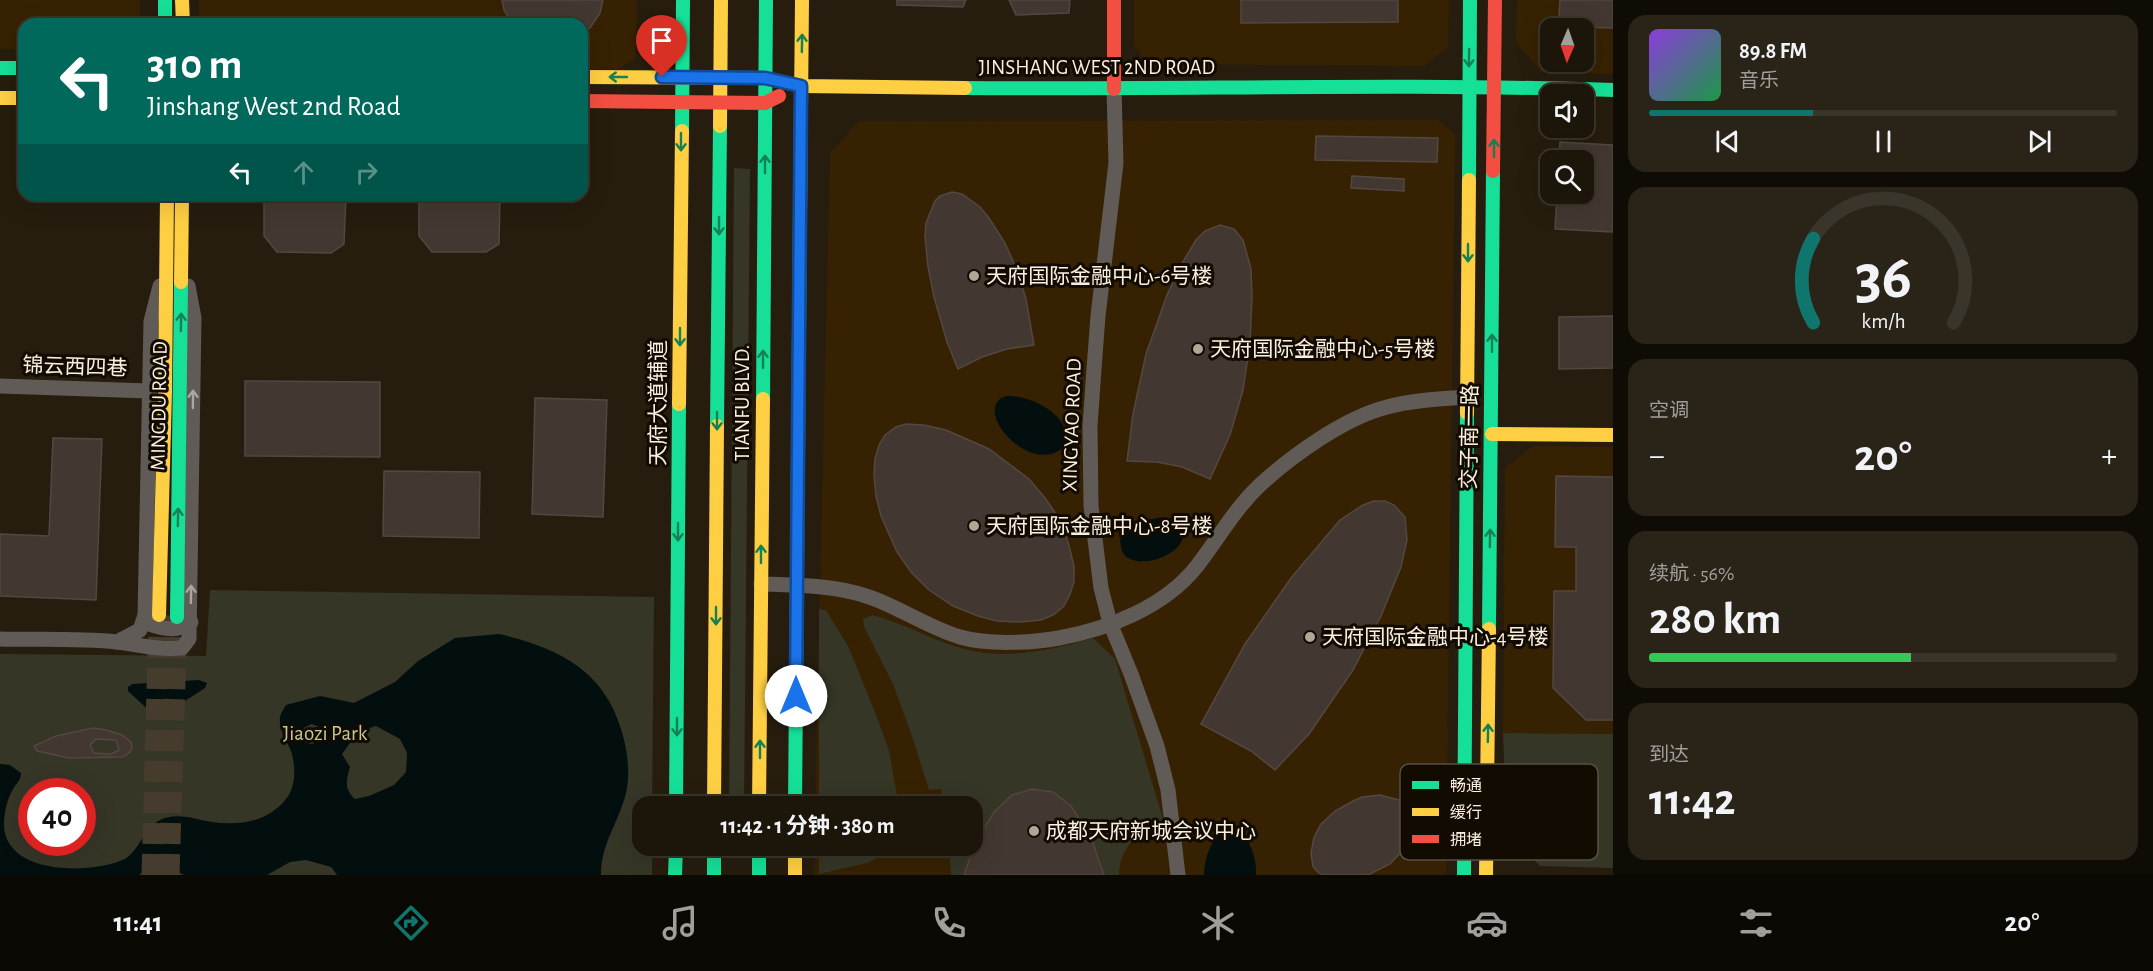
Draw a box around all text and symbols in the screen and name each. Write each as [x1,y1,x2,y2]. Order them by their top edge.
pin [636,15,687,77]
north arrow [1540,18,1594,72]
map controls [1540,18,1594,204]
icon: arrive [645,24,678,57]
one-way arrow [796,33,808,53]
text: 89.8 FM [1739,40,1807,62]
icon: left [48,42,126,120]
text: 310 m [147,44,242,86]
one-way arrow [1463,48,1475,68]
street label: JINSHANG WEST 2ND ROAD [979,57,1215,78]
one-way arrow [608,71,628,83]
text: 音乐 [1739,71,1779,91]
button: sound [1540,84,1594,138]
text: Jinshang West 2nd Road [147,93,400,120]
icon: previous [1711,125,1744,158]
icon: pause [1867,125,1900,158]
icon: next [2023,125,2056,158]
one-way arrow [676,132,687,152]
one-way arrow [1488,138,1499,158]
button: search [1540,150,1594,204]
one-way arrow [759,154,771,174]
icon: left [224,156,257,189]
icon: ahead [287,156,320,189]
icon: right [350,156,383,189]
one-way arrow [713,216,725,236]
one-way arrow [1462,243,1474,263]
text: 36 [1854,247,1912,309]
place label: 天府国际金融中心-6号楼 [986,265,1212,287]
marker: 天府国际金融中心-6号楼 [967,269,981,283]
text: km/h [1861,311,1905,332]
one-way arrow [175,312,187,332]
one-way arrow [674,327,686,347]
one-way arrow [1486,333,1498,353]
place label: 天府国际金融中心-5号楼 [1210,338,1435,360]
street label: 天府大道辅道 [647,340,669,466]
street label: MINGDU ROAD [147,341,171,471]
marker: 天府国际金融中心-5号楼 [1191,342,1205,356]
street label: TIANFU BLVD. [732,345,753,461]
one-way arrow [757,349,769,369]
street label: 锦云西四巷 [22,354,128,379]
street label: XINGYAO ROAD [1059,358,1085,492]
street label: 交子南一路 [1458,384,1481,490]
one-way arrow [187,390,199,410]
text: 空调 [1649,401,1689,421]
one-way arrow [712,411,723,431]
text: 20° [1854,434,1912,479]
text: − [1649,440,1665,473]
text: + [2101,440,2117,473]
one-way arrow [173,507,184,527]
place label: 天府国际金融中心-8号楼 [986,515,1212,537]
marker: 天府国际金融中心-8号楼 [967,519,981,533]
one-way arrow [672,522,684,542]
one-way arrow [1484,528,1496,548]
one-way arrow [756,544,767,564]
text: 续航 · 56% [1649,564,1734,584]
one-way arrow [185,585,197,605]
text: 280 km [1649,597,1781,642]
one-way arrow [710,606,722,626]
place label: 天府国际金融中心-4号楼 [1322,626,1549,648]
marker: 天府国际金融中心-4号楼 [1303,630,1317,644]
position arrow [764,664,828,728]
one-way arrow [671,717,683,737]
park label: Jiaozi Park [283,723,368,744]
one-way arrow [1482,723,1494,743]
one-way arrow [754,739,766,759]
text: 到达 [1649,745,1689,765]
legend [1400,764,1598,860]
text: 畅通 [1450,777,1482,794]
speed limit sign: 40 [18,778,96,856]
text: 11:42 [1649,778,1736,823]
text: 缓行 [1450,804,1482,821]
text: 11:42 · 1 分钟 · 380 m [721,815,894,837]
place label: 成都天府新城会议中心 [1046,820,1256,842]
marker: 成都天府新城会议中心 [1027,824,1041,838]
text: 拥堵 [1450,832,1482,848]
icon: directions [390,902,432,944]
icon: music [659,902,701,944]
icon: phone [928,902,970,944]
icon: climate [1197,902,1239,944]
icon: car [1466,902,1508,944]
icon: filters [1735,902,1777,944]
text: 11:41 [114,909,163,936]
text: 20° [2005,909,2039,936]

